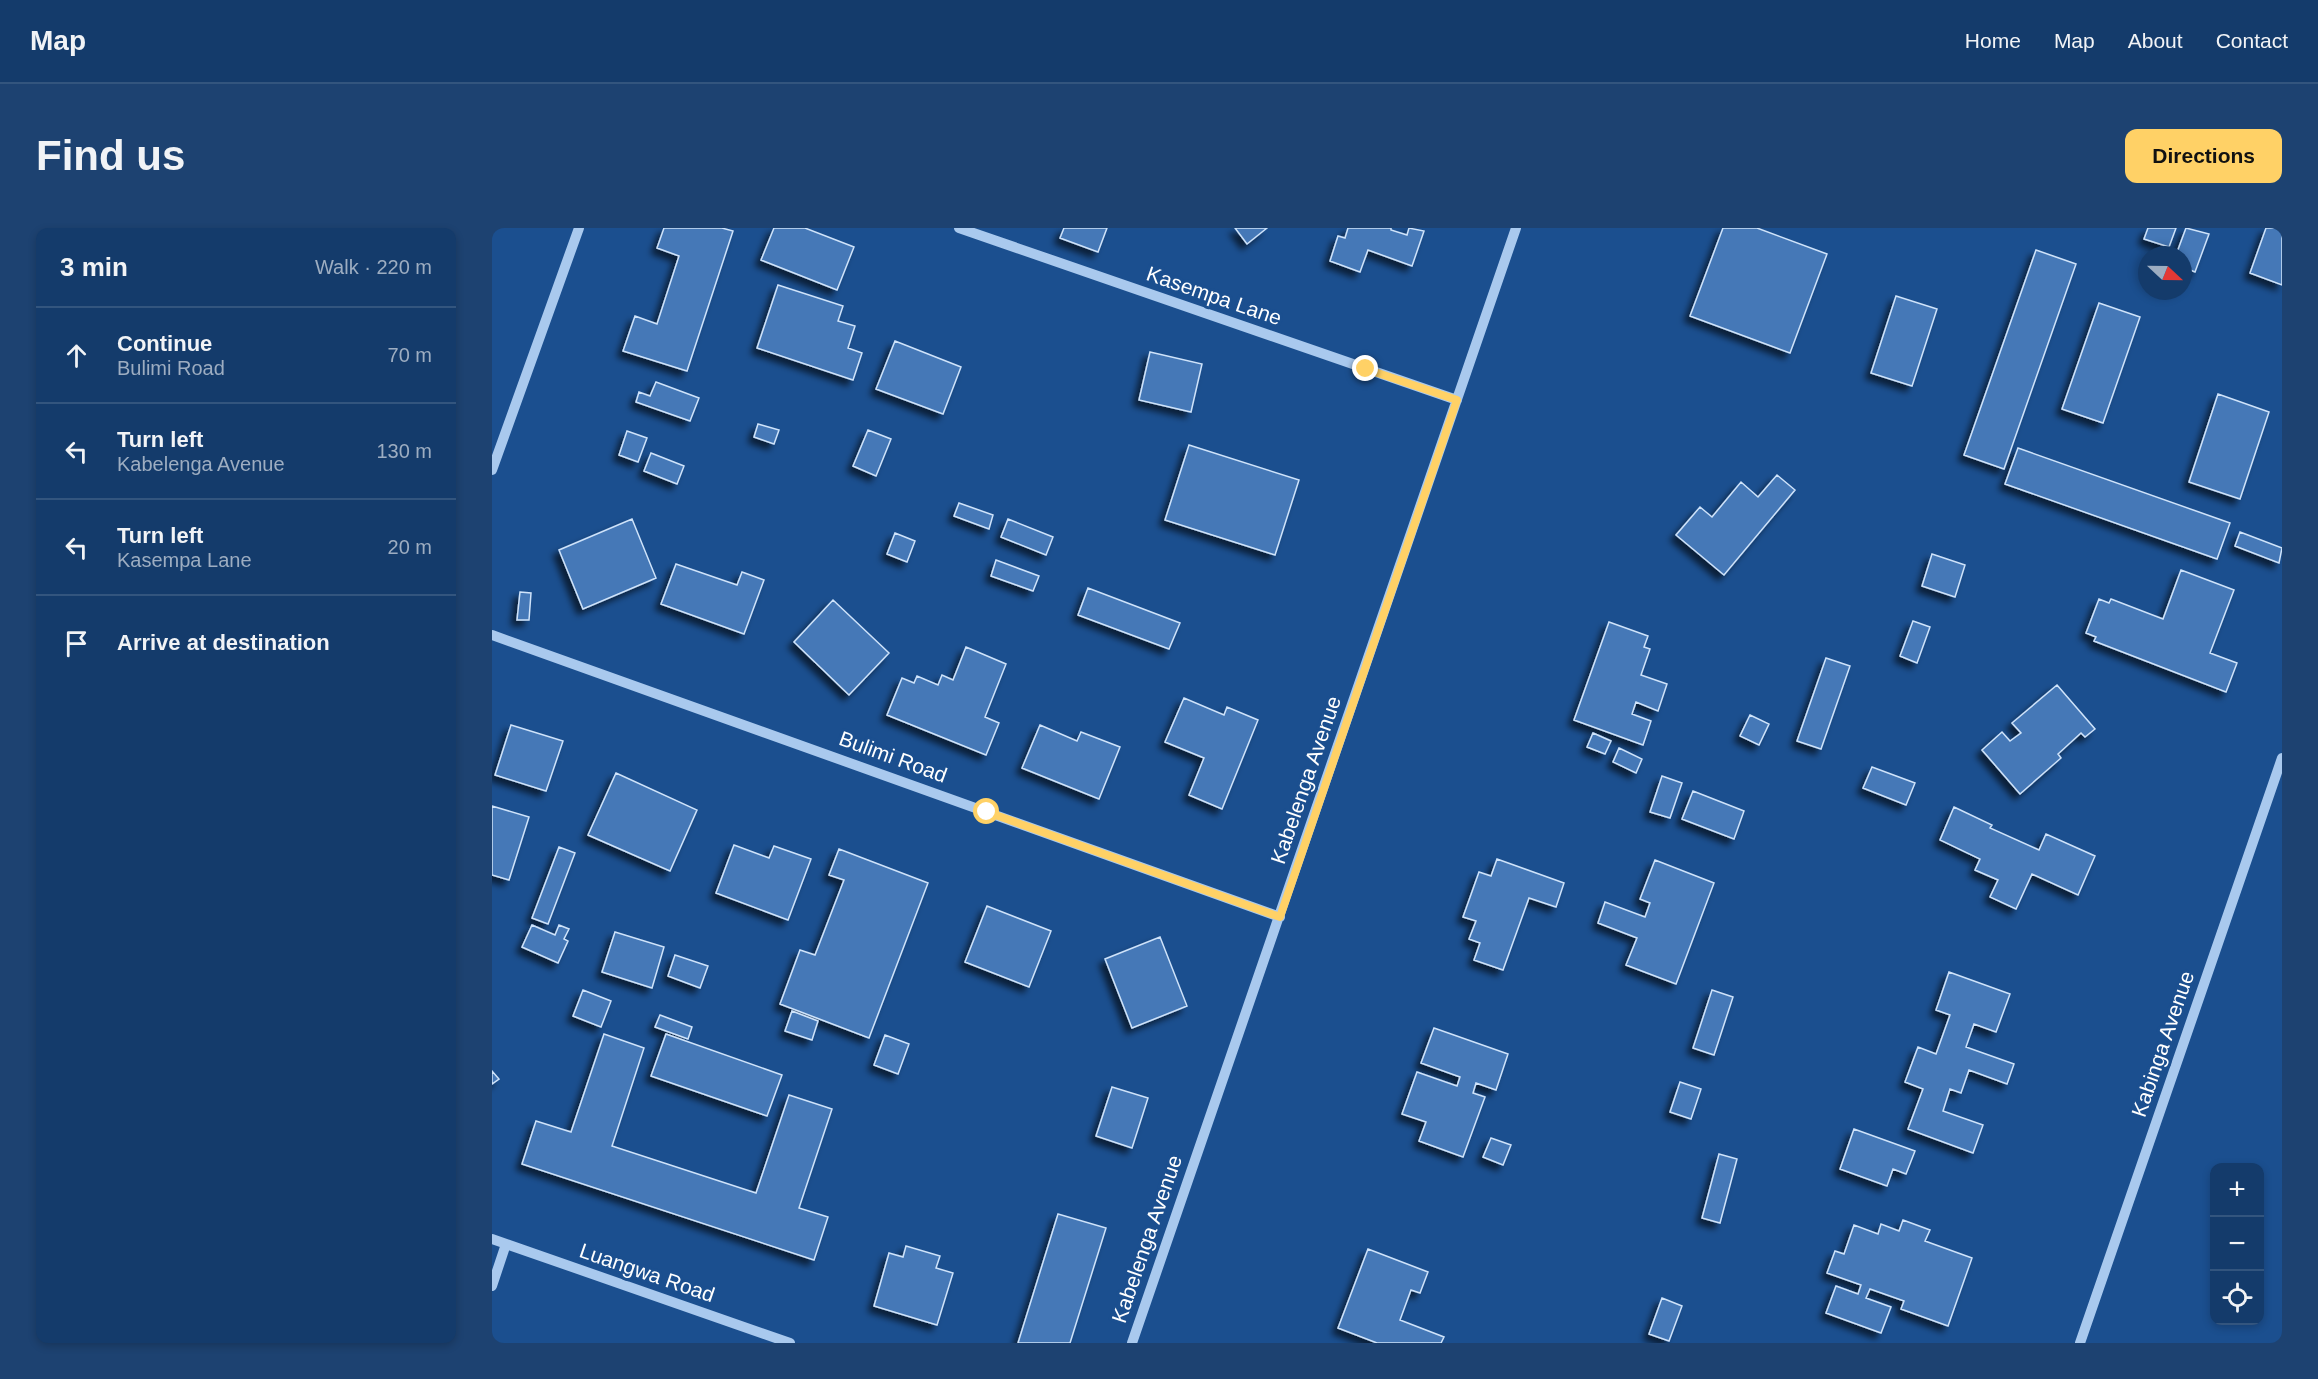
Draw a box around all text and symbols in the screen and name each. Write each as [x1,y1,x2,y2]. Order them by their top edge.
text: Map [30,25,86,56]
text: Home [1965,29,2021,52]
text: Map [2054,29,2095,52]
text: About [2128,29,2183,52]
text: Contact [2216,29,2288,52]
button: Directions [2125,129,2282,183]
text: Find us [36,132,185,179]
north arrow [2138,246,2192,300]
text: 3 min [60,252,128,282]
text: Walk · 220 m [315,256,432,278]
street label: Kasempa Lane [1144,262,1285,329]
text: Continue [117,331,212,356]
icon: ahead [60,339,93,372]
text: 70 m [388,344,432,366]
route end [1352,355,1378,381]
text: Bulimi Road [117,357,225,379]
text: Turn left [117,427,203,452]
icon: left [60,435,93,468]
text: 130 m [376,440,432,462]
text: Kabelenga Avenue [117,453,285,475]
text: Turn left [117,523,203,548]
icon: left [60,531,93,564]
text: 20 m [388,536,432,558]
text: Kasempa Lane [117,549,252,571]
icon: arrive [60,627,93,660]
text: Arrive at destination [117,630,330,655]
street label: Kabelenga Avenue [1266,693,1345,867]
street label: Bulimi Road [836,726,950,787]
route start [973,798,999,824]
street label: Kabinga Avenue [2127,968,2198,1120]
street label: Kabelenga Avenue [1107,1152,1186,1326]
map controls [2210,1163,2264,1325]
button: + [2210,1163,2264,1217]
button: − [2210,1217,2264,1271]
street label: Luangwa Road [577,1239,718,1306]
button: locate [2210,1271,2264,1325]

